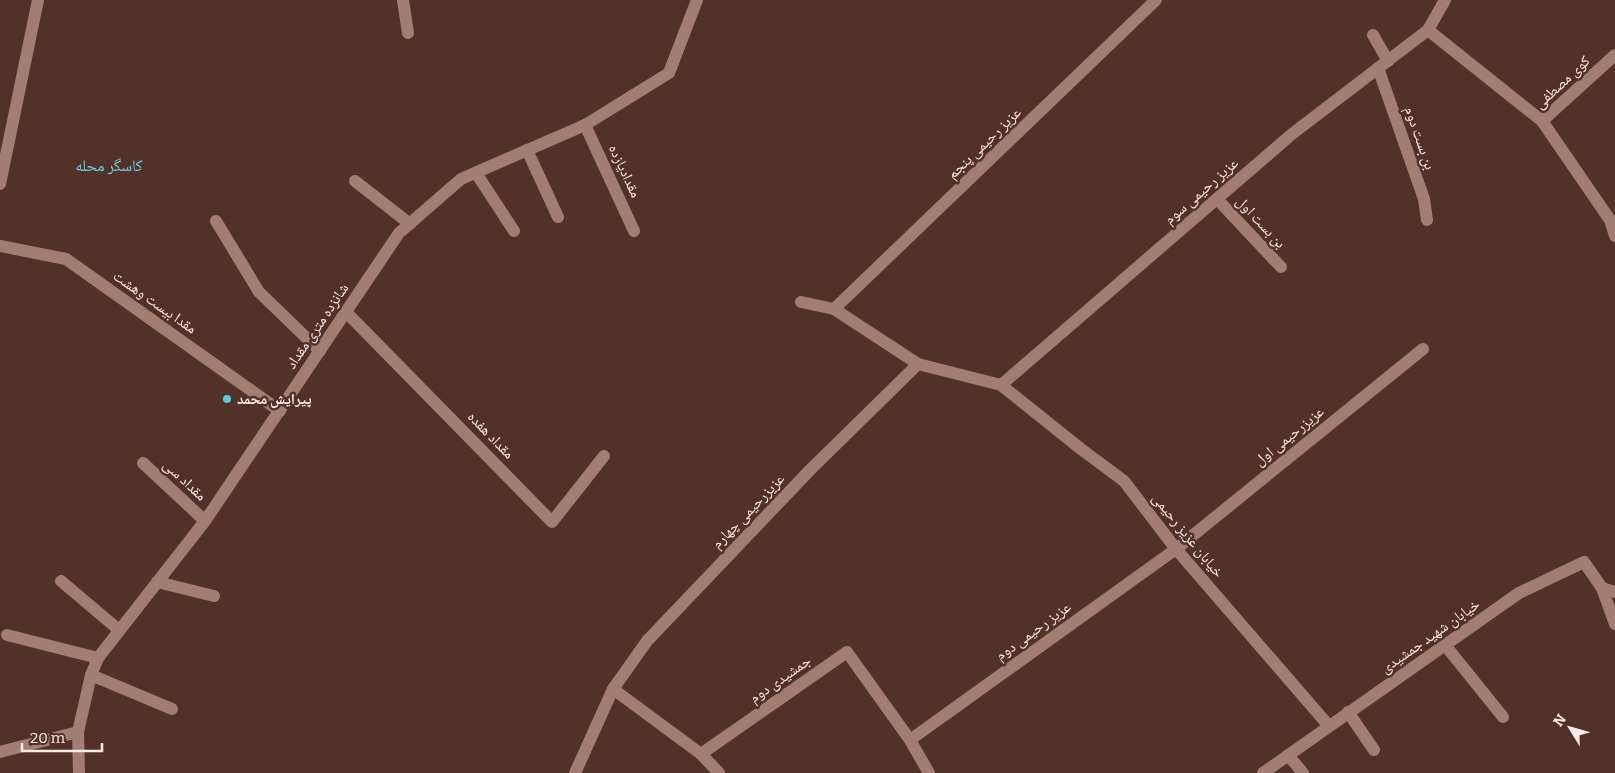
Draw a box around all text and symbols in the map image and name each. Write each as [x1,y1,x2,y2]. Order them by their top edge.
street label: کوی مصطفی [1530,52,1594,113]
street label: عزیز رحیمی پنجم [943,103,1026,183]
street label: بن بست دوم [1400,104,1439,172]
street label: مقدادیازده [605,142,645,201]
street label: عزیز رحیمی سوم [1160,154,1243,229]
district label: کاسگر محله [75,156,143,175]
street label: بن بست اول [1232,192,1290,252]
street label: مقدا بیست وهشت [110,267,200,338]
street label: شانزده متری مقداد [282,280,353,373]
place label: پیرایش محمد [237,390,312,408]
marker: پیرایش محمد [221,393,233,405]
street label: عزیزرحیمی اول [1250,402,1328,470]
street label: مقداد هفده [464,407,518,463]
street label: مقداد سی [159,455,211,505]
street label: عزیزرحیمی چهارم [708,469,789,553]
street label: خیابان عزیز رحیمی [1148,489,1228,582]
street label: خیابان شهید جمشیدی [1377,595,1484,678]
street label: عزیز رحیمی دوم [992,597,1075,665]
street label: جمشیدی دوم [746,651,815,708]
north arrow [1545,703,1595,753]
text: N [1550,711,1570,730]
scale bar [22,720,102,752]
text: 20 m [30,729,66,747]

